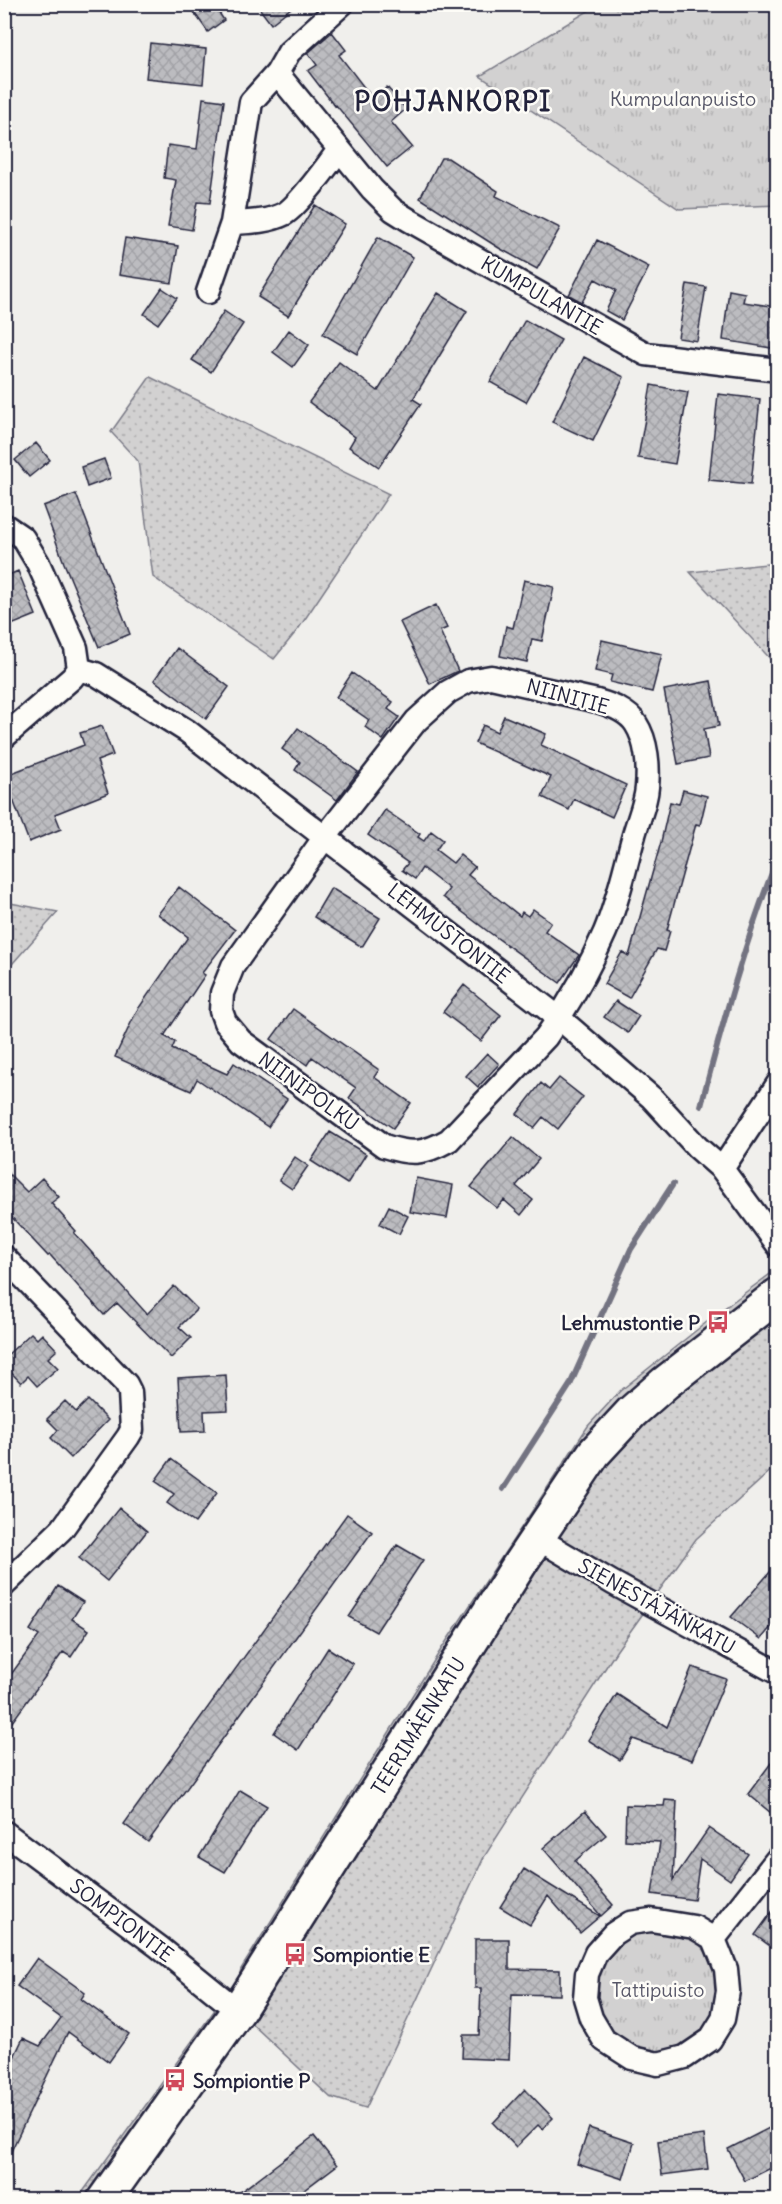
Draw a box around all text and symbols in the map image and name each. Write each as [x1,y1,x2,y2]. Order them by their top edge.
district label: POHJANKORPI [354,85,552,118]
park label: Kumpulanpuisto [610,86,756,111]
street label: KUMPULANTIE [477,250,607,340]
street label: NIINITIE [524,673,612,719]
street label: LEHMUSTONTIE [383,878,515,988]
street label: NIINIPOLKU [254,1046,364,1136]
bus stop icon: Lehmustontie P [705,1309,731,1335]
place label: Lehmustontie P [561,1310,700,1335]
street label: SIENESTÄJÄNKATU [574,1552,740,1660]
street label: TEERIMÄENKATU [365,1652,471,1800]
street label: SOMPIONTIE [65,1873,179,1967]
bus stop icon: Sompiontie E [282,1941,308,1967]
place label: Sompiontie E [313,1942,430,1967]
park label: Tattipuisto [611,1977,705,2002]
bus stop icon: Sompiontie P [162,2067,188,2093]
place label: Sompiontie P [193,2068,310,2093]

